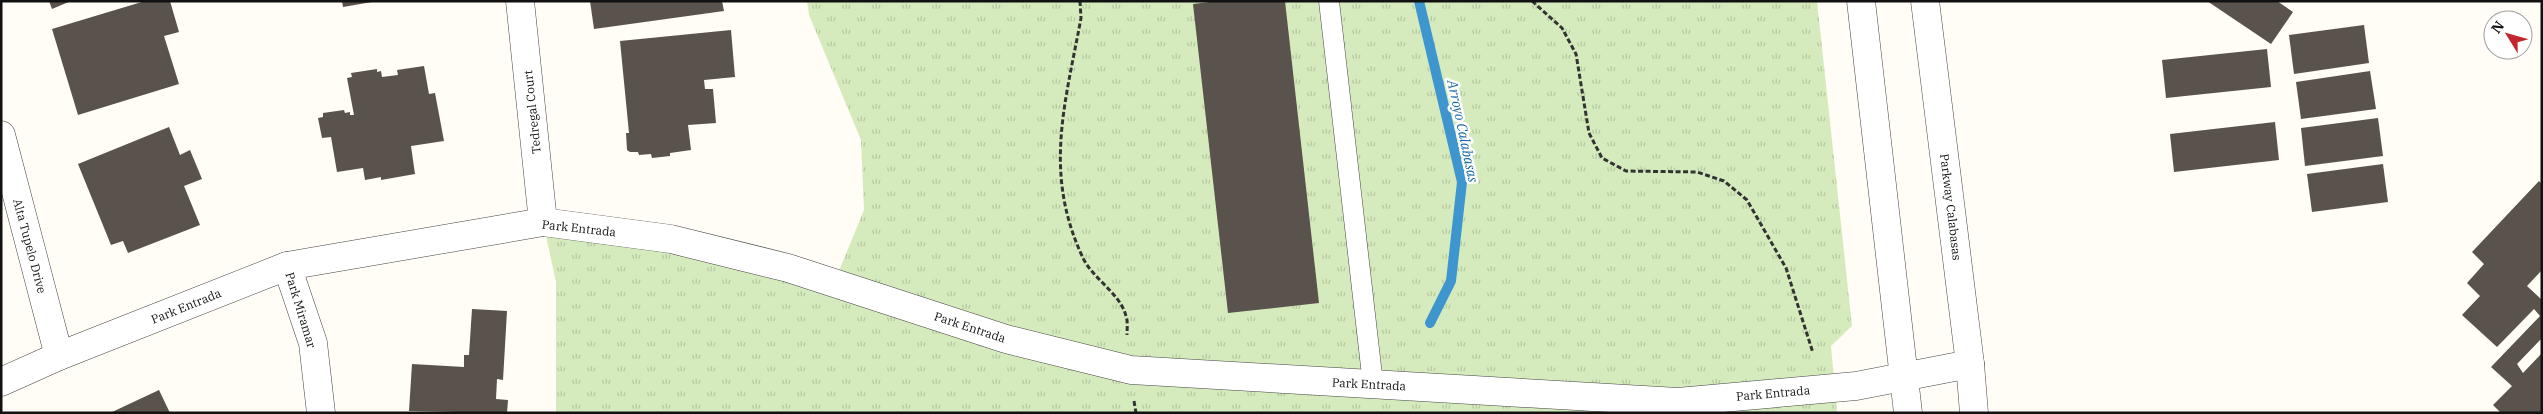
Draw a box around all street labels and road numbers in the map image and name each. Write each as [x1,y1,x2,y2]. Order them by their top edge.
street label: Tedregal Court [520,70,544,154]
street label: Parkway Calabasas [1937,153,1965,261]
street label: Alta Tupelo Drive [10,197,50,295]
street label: Park Entrada [541,217,617,239]
street label: Park Miramar [282,270,320,350]
street label: Park Entrada [149,285,224,327]
street label: Park Entrada [932,308,1008,346]
street label: Park Entrada [1332,375,1407,393]
street label: Park Entrada [1735,382,1811,404]

